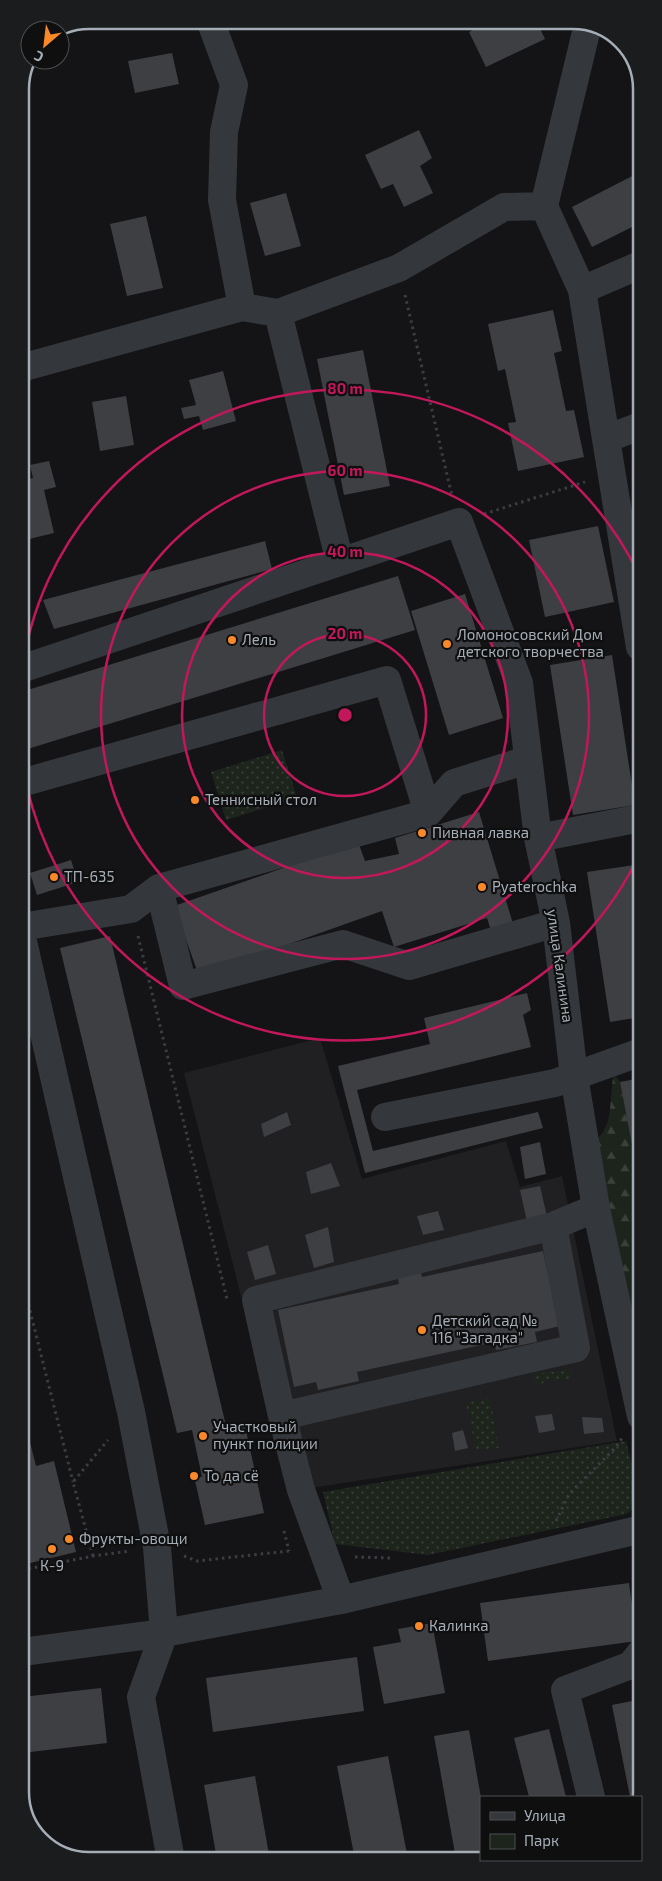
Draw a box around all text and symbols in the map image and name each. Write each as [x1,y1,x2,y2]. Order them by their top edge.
north arrow [20,20,70,70]
text: С [31,47,46,66]
text: 80 m [327,379,363,397]
text: 60 m [328,461,362,479]
text: 40 m [327,542,363,560]
text: 20 m [328,624,362,642]
place label: Ломоносовский Дом детского творчества [457,625,604,660]
place label: Лель [242,630,276,648]
marker: Лель [226,634,238,646]
marker: Ломоносовский Дом детского творчества [441,638,453,650]
centre of rings [336,706,354,724]
place label: Теннисный стол [205,790,317,808]
marker: Теннисный стол [189,794,201,806]
place label: Пивная лавка [432,823,529,841]
marker: Пивная лавка [416,827,428,839]
place label: ТП-635 [64,867,114,885]
marker: ТП-635 [48,871,60,883]
place label: Pyaterochka [492,877,577,895]
marker: Pyaterochka [476,881,488,893]
street label: улица Калинина [543,908,578,1024]
place label: Детский сад № 116 "Загадка" [432,1311,538,1346]
marker: Детский сад № 116 "Загадка" [416,1324,428,1336]
place label: Участковый пункт полиции [213,1417,318,1453]
marker: Участковый пункт полиции [197,1430,209,1442]
place label: То да сё [204,1466,259,1484]
marker: То да сё [188,1470,200,1482]
place label: Фрукты-овощи [79,1529,188,1548]
marker: Фрукты-овощи [63,1533,75,1545]
marker: К-9 [46,1543,58,1555]
place label: К-9 [40,1556,64,1574]
place label: Калинка [429,1616,489,1634]
marker: Калинка [413,1620,425,1632]
legend [480,1796,642,1861]
text: Улица [524,1806,566,1824]
text: Парк [524,1831,559,1849]

